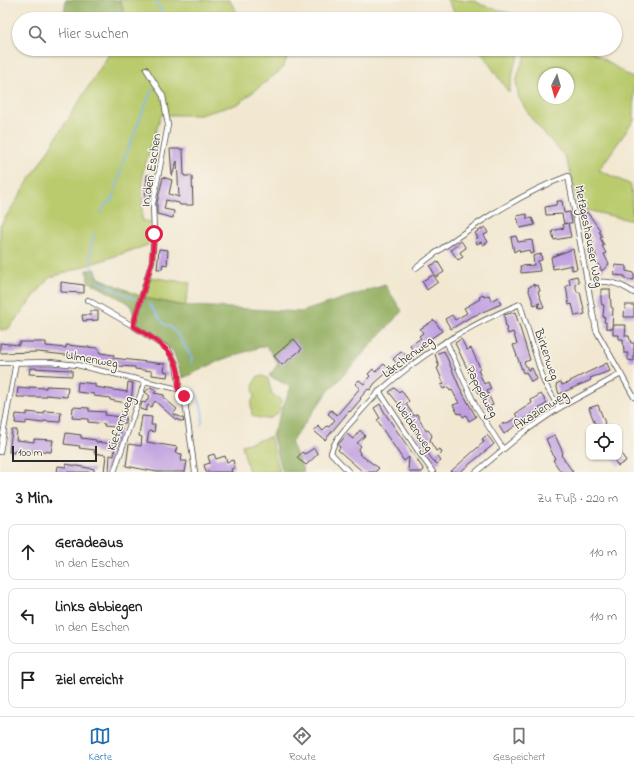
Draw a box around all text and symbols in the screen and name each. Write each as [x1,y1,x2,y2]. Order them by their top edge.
search box [12,12,622,56]
icon: search [26,23,48,45]
text: Hier suchen [58,23,129,45]
north arrow [538,68,574,104]
street label: In den Eschen [136,132,167,208]
street label: Metzgeshauser Weg [568,183,608,289]
route start [145,225,163,243]
street label: Birkenweg [528,325,564,383]
street label: Lärchenweg [378,332,438,384]
street label: Ulmenweg [64,346,120,374]
street label: Pappelweg [460,362,503,422]
street label: Akazienweg [510,386,572,436]
route end [175,387,193,405]
street label: Kiefernweg [102,393,140,454]
street label: Weidenweg [389,397,438,457]
map controls [586,424,622,460]
button: locate [586,424,622,460]
scale bar [12,444,97,463]
text: 100 m [18,445,42,461]
text: 3 Min. [16,486,53,511]
text: Zu Fuß · 220 m [537,489,618,508]
text: Geradeaus [55,532,123,554]
icon: ahead [17,541,39,563]
text: 110 m [590,543,617,562]
text: In den Eschen [55,554,129,573]
text: Links abbiegen [55,596,142,618]
icon: left [17,605,39,627]
text: 110 m [590,607,617,626]
text: In den Eschen [55,618,129,637]
icon: arrive [17,669,39,691]
text: Ziel erreicht [55,669,123,691]
tab: Karte [89,725,112,765]
tab: Route [289,725,316,765]
tab: Gespeichert [493,725,545,765]

